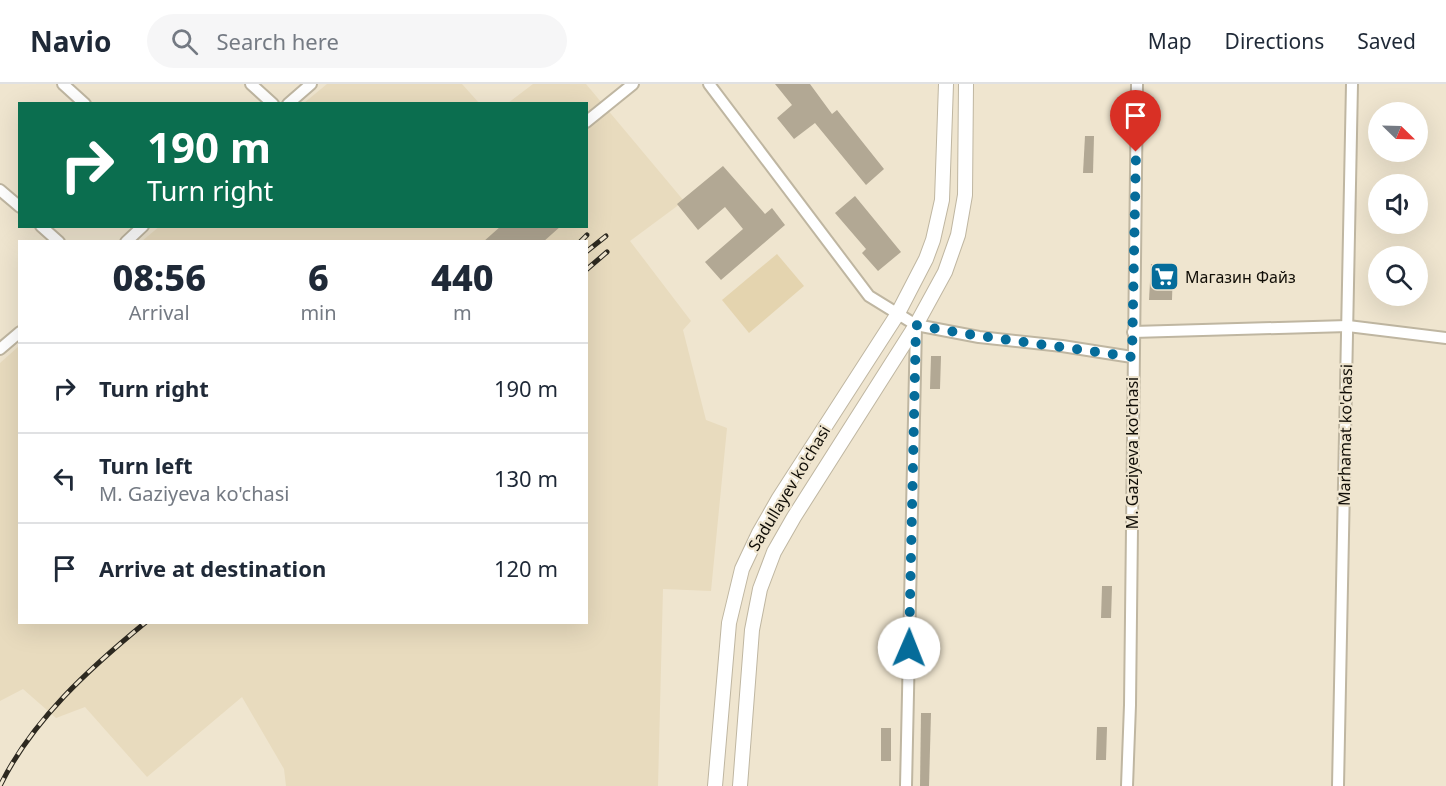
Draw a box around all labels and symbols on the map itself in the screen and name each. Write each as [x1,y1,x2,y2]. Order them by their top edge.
pin [1110,90,1161,152]
north arrow [1368,102,1428,162]
supermarket icon: Магазин Файз [1148,261,1180,293]
place label: Магазин Файз [1185,266,1296,288]
street label: Marhamat ko'chasi [1333,364,1357,506]
street label: M. Gaziyeva ko'chasi [1121,377,1143,529]
street label: Sadullayev ko'chasi [743,421,835,555]
position arrow [877,616,941,680]

